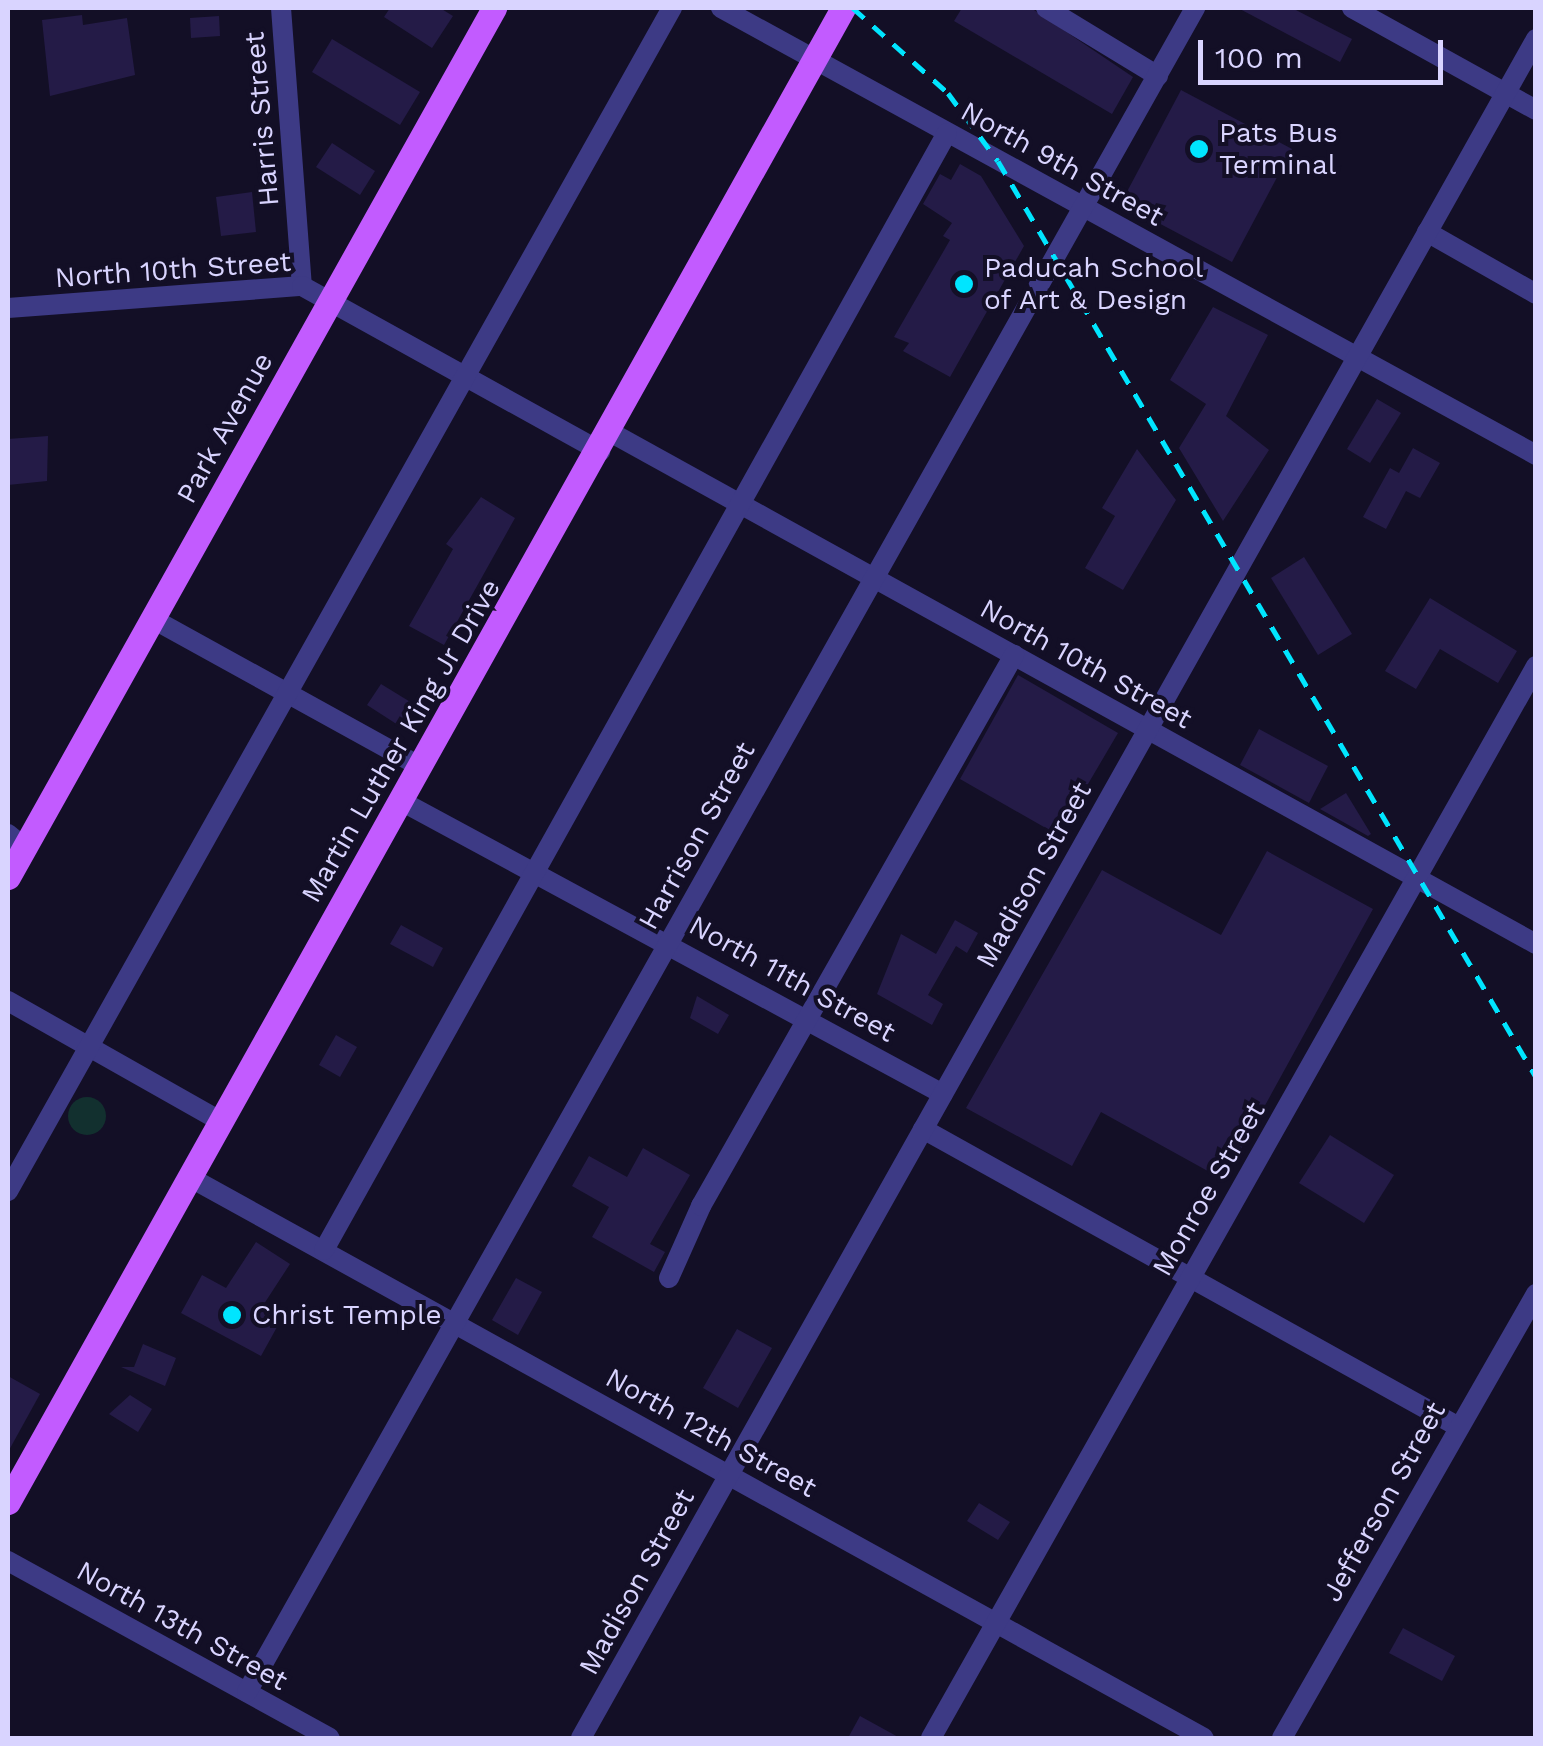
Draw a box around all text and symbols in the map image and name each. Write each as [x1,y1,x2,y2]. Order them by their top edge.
scale bar [1203,20,1448,82]
street label: Harris Street [238,30,286,208]
text: 100 m [1215,40,1303,75]
street label: North 9th Street [955,94,1169,234]
place label: Pats Bus Terminal [1219,116,1338,182]
marker: Pats Bus Terminal [1188,138,1210,160]
street label: North 10th Street [53,245,293,295]
place label: Paducah School of Art & Design [984,251,1203,317]
marker: Paducah School of Art & Design [953,273,975,295]
street label: Park Avenue [169,346,281,510]
street label: Martin Luther King Jr Drive [294,572,508,910]
street label: North 10th Street [974,592,1198,736]
street label: Harrison Street [632,736,762,936]
street label: Madison Street [969,776,1099,974]
street label: North 11th Street [683,908,901,1050]
street label: Monroe Street [1146,1096,1272,1282]
place label: Christ Temple [252,1298,442,1332]
marker: Christ Temple [221,1304,243,1326]
street label: North 12th Street [599,1361,823,1505]
street label: Jefferson Street [1315,1396,1453,1608]
street label: Madison Street [572,1483,702,1681]
street label: North 13th Street [70,1554,294,1698]

